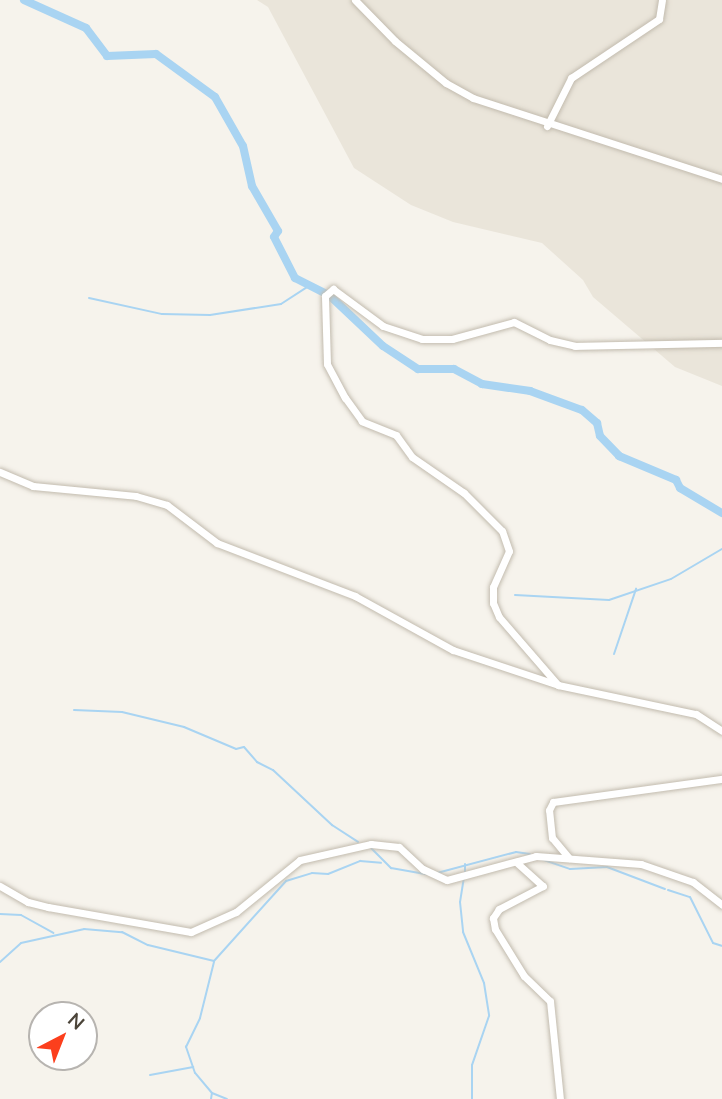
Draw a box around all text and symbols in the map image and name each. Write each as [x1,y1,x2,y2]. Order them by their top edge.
north arrow [28,1001,98,1071]
text: N [62,1007,90,1036]

